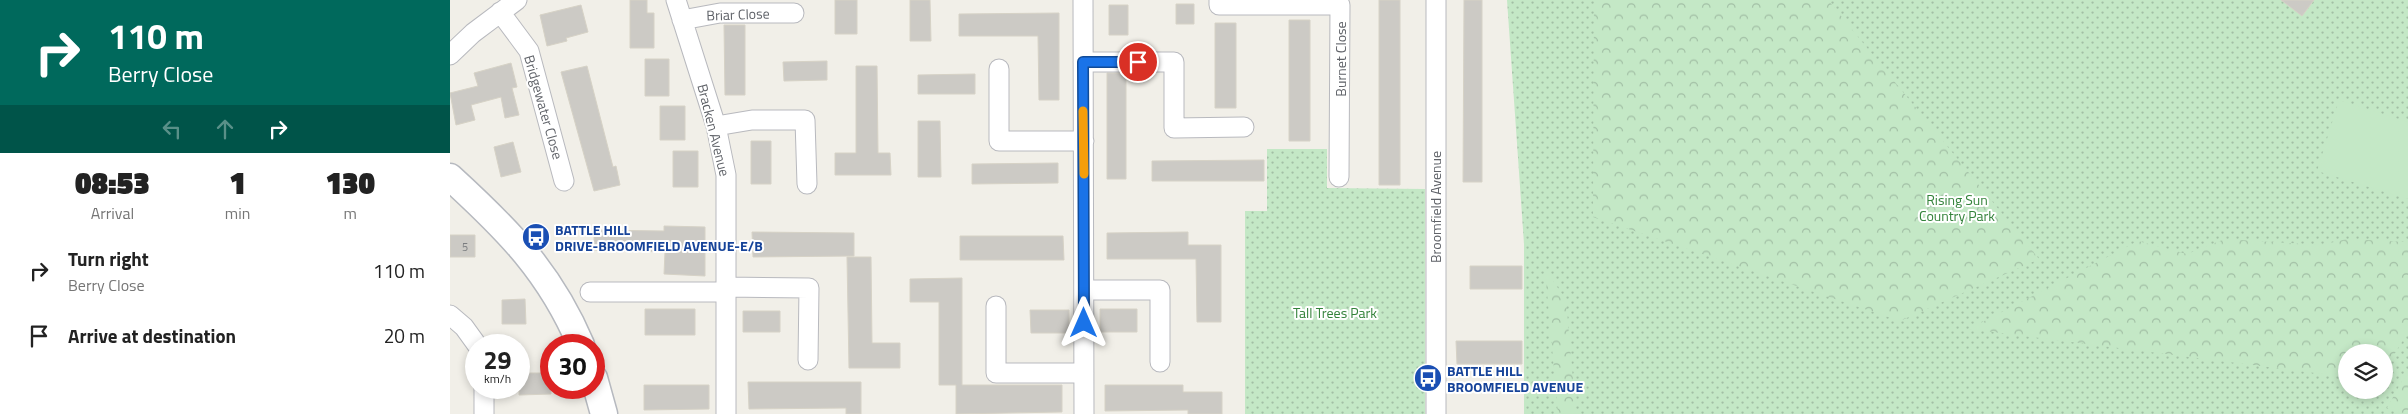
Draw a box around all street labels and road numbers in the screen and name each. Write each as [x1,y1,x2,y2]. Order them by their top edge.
street label: Briar Close [706,2,770,26]
street label: Burnet Close [1330,21,1351,97]
street label: Bridgewater Close [519,52,569,162]
street label: Bracken Avenue [692,82,736,178]
street label: Broomfield Avenue [1425,151,1446,263]

